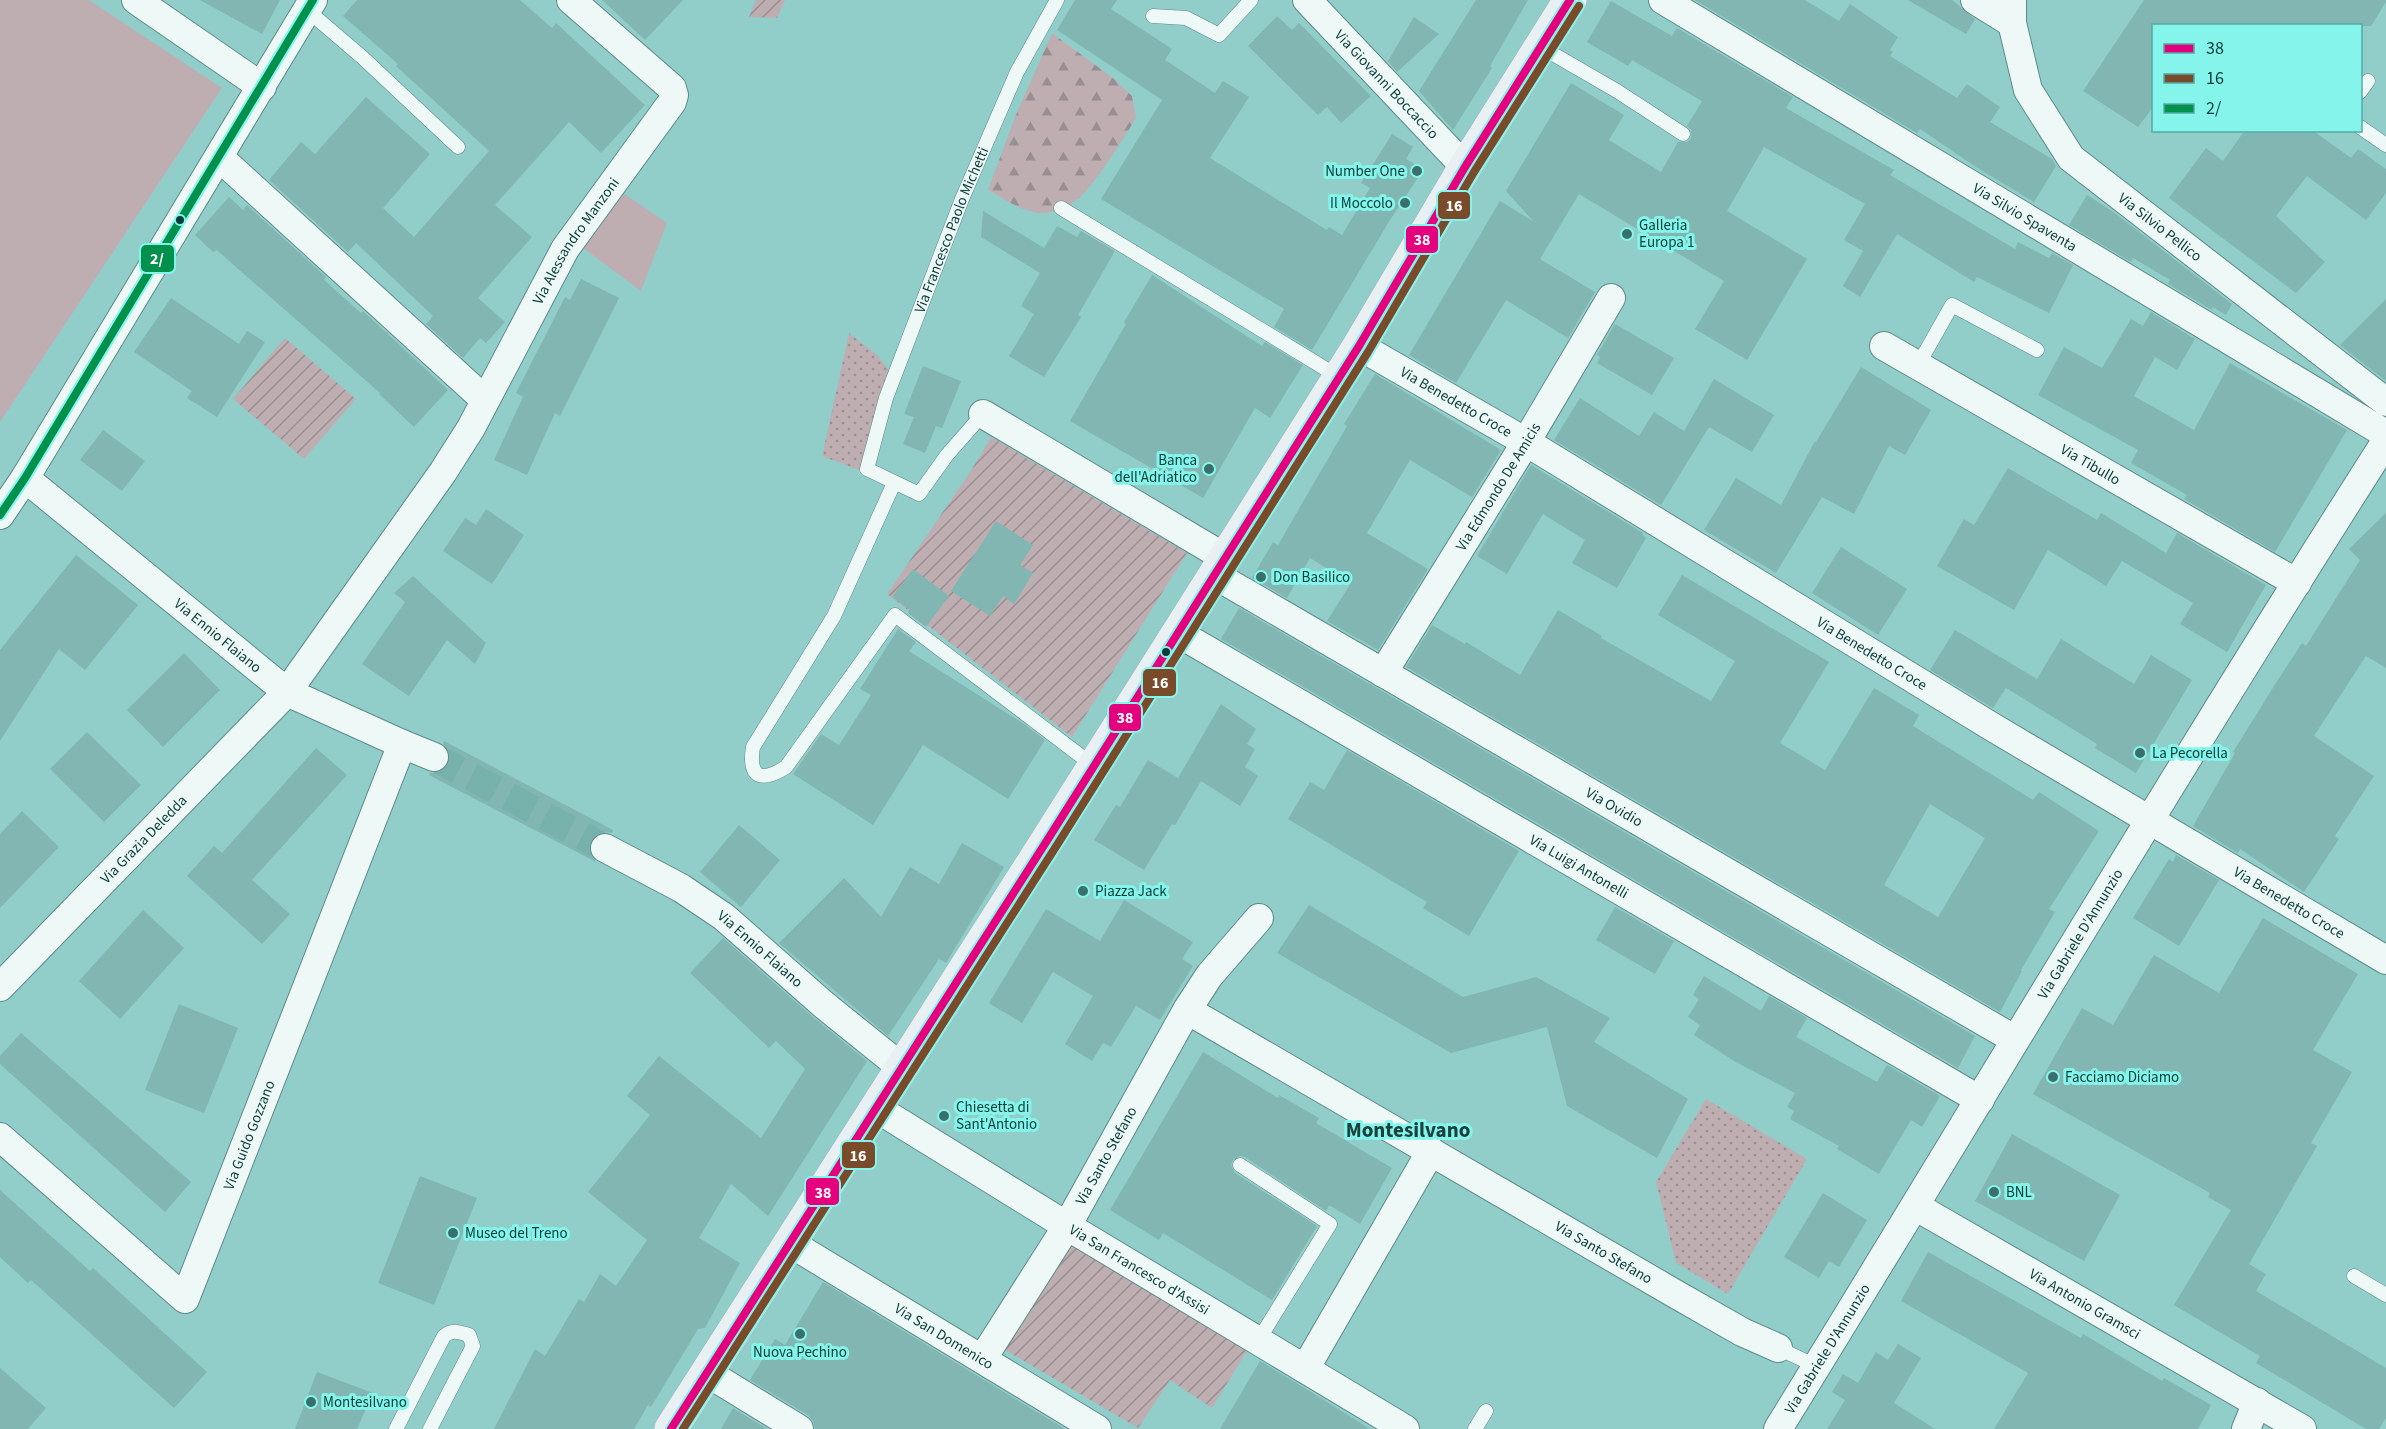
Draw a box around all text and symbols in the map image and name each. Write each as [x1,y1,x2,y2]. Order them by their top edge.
legend [2152,24,2362,132]
street label: Via Giovanni Boccaccio [1329,25,1443,144]
text: 38 [2206,36,2224,61]
text: 16 [2206,66,2224,91]
text: 2/ [2206,96,2222,121]
street label: Via Francesco Paolo Michetti [909,144,994,316]
place label: Number One [1325,161,1405,182]
marker: Number One [1410,164,1424,178]
street label: Via Alessandro Manzoni [528,174,625,308]
street label: Via Silvio Spaventa [1969,178,2081,257]
street label: Via Silvio Pellico [2113,188,2206,267]
line badge: 16 [1437,191,1471,220]
place label: Il Moccolo [1330,193,1393,214]
text: 16 [1446,195,1462,217]
marker: Il Moccolo [1398,196,1412,210]
unlabelled marker [174,214,186,226]
place label: Galleria Europa 1 [1639,215,1694,253]
line badge: 38 [1405,225,1439,254]
marker: Galleria Europa 1 [1620,227,1634,241]
text: 38 [1414,229,1430,251]
line badge: 2/ [140,244,175,273]
text: 2/ [150,248,164,270]
street label: Via Benedetto Croce [1396,362,1516,443]
street label: Via Edmondo De Amicis [1451,419,1546,555]
street label: Via Tibullo [2056,439,2124,490]
place label: Banca dell'Adriatico [1115,450,1197,488]
marker: Banca dell'Adriatico [1202,462,1216,476]
place label: Don Basilico [1273,567,1350,588]
marker: Don Basilico [1254,570,1268,584]
street label: Via Ennio Flaiano [169,594,266,678]
street label: Via Benedetto Croce [1812,612,1931,696]
unlabelled marker [1160,646,1172,658]
line badge: 16 [1142,668,1177,697]
text: 16 [1152,672,1168,694]
line badge: 38 [1108,703,1142,732]
text: 38 [1117,707,1133,729]
place label: La Pecorella [2152,743,2228,764]
marker: La Pecorella [2133,746,2147,760]
street label: Via Ovidio [1582,783,1646,832]
street label: Via Grazia Deledda [96,791,192,889]
street label: Via Luigi Antonelli [1525,830,1632,904]
street label: Via Benedetto Croce [2229,862,2348,944]
street label: Via Gabriele D'Annunzio [2033,865,2128,1003]
place label: Piazza Jack [1095,881,1167,902]
marker: Piazza Jack [1076,884,1090,898]
street label: Via Ennio Flaiano [713,906,807,993]
place label: Facciamo Diciamo [2065,1067,2179,1088]
marker: Facciamo Diciamo [2046,1070,2060,1084]
street label: Via Guido Gozzano [219,1077,281,1193]
place label: Chiesetta di Sant'Antonio [956,1097,1037,1135]
street label: Via Santo Stefano [1071,1103,1142,1209]
marker: Chiesetta di Sant'Antonio [937,1109,951,1123]
district label: Montesilvano [1346,1115,1470,1145]
line badge: 16 [841,1141,876,1169]
text: 16 [850,1145,866,1167]
line badge: 38 [805,1177,840,1206]
text: 38 [815,1182,831,1204]
place label: BNL [2006,1182,2032,1203]
marker: BNL [1987,1185,2001,1199]
street label: Via Santo Stefano [1551,1216,1656,1289]
street label: Via San Francesco d'Assisi [1065,1220,1213,1320]
place label: Museo del Treno [465,1223,568,1244]
marker: Museo del Treno [446,1226,460,1240]
street label: Via Antonio Gramsci [2025,1264,2144,1345]
street label: Via Gabriele D'Annunzio [1780,1280,1876,1418]
street label: Via San Domenico [890,1299,997,1375]
marker: Nuova Pechino [793,1327,807,1341]
place label: Nuova Pechino [753,1342,847,1363]
place label: Montesilvano [323,1392,407,1413]
marker: Montesilvano [304,1395,318,1409]

